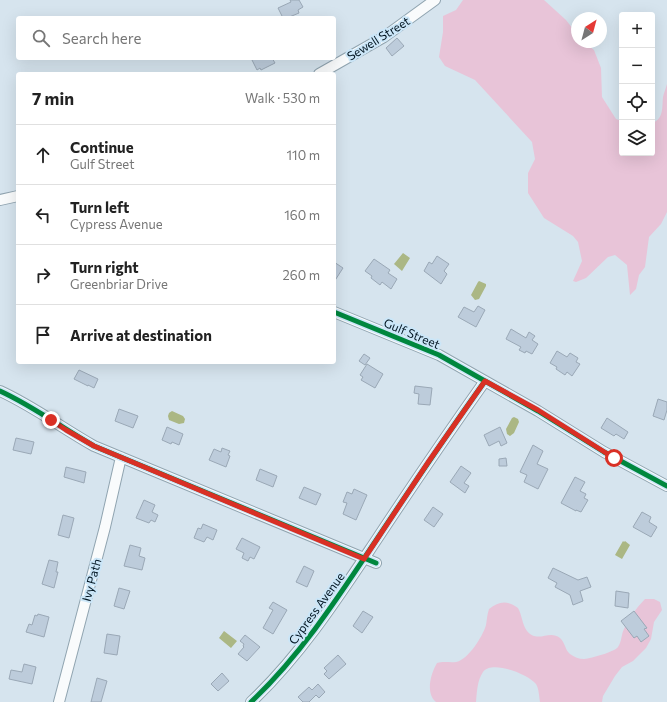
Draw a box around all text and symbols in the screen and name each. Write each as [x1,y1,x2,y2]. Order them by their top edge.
north arrow [571,12,607,48]
map controls [619,12,655,156]
button: + [619,12,655,48]
street label: Sewell Street [344,13,412,63]
search box [16,16,336,60]
icon: search [30,27,52,49]
text: Search here [62,29,141,47]
button: − [619,48,655,84]
button: locate [619,84,655,120]
text: 7 min [32,88,74,109]
text: Walk · 530 m [245,90,320,106]
button: layers [619,120,655,156]
text: Continue [70,138,134,156]
icon: ahead [32,144,54,166]
text: 110 m [287,147,320,163]
text: Gulf Street [70,156,134,172]
text: Turn left [70,198,129,216]
icon: left [32,204,54,226]
text: 160 m [284,207,320,223]
text: Cypress Avenue [70,216,163,232]
text: Turn right [70,258,139,276]
icon: right [32,264,54,286]
text: 260 m [283,267,320,283]
text: Greenbriar Drive [70,276,168,292]
street label: Gulf Street [382,315,442,351]
icon: arrive [32,324,54,346]
text: Arrive at destination [70,326,212,344]
route end [42,411,60,429]
route start [605,449,623,467]
street label: Ivy Path [79,557,103,603]
street label: Cypress Avenue [285,569,347,647]

